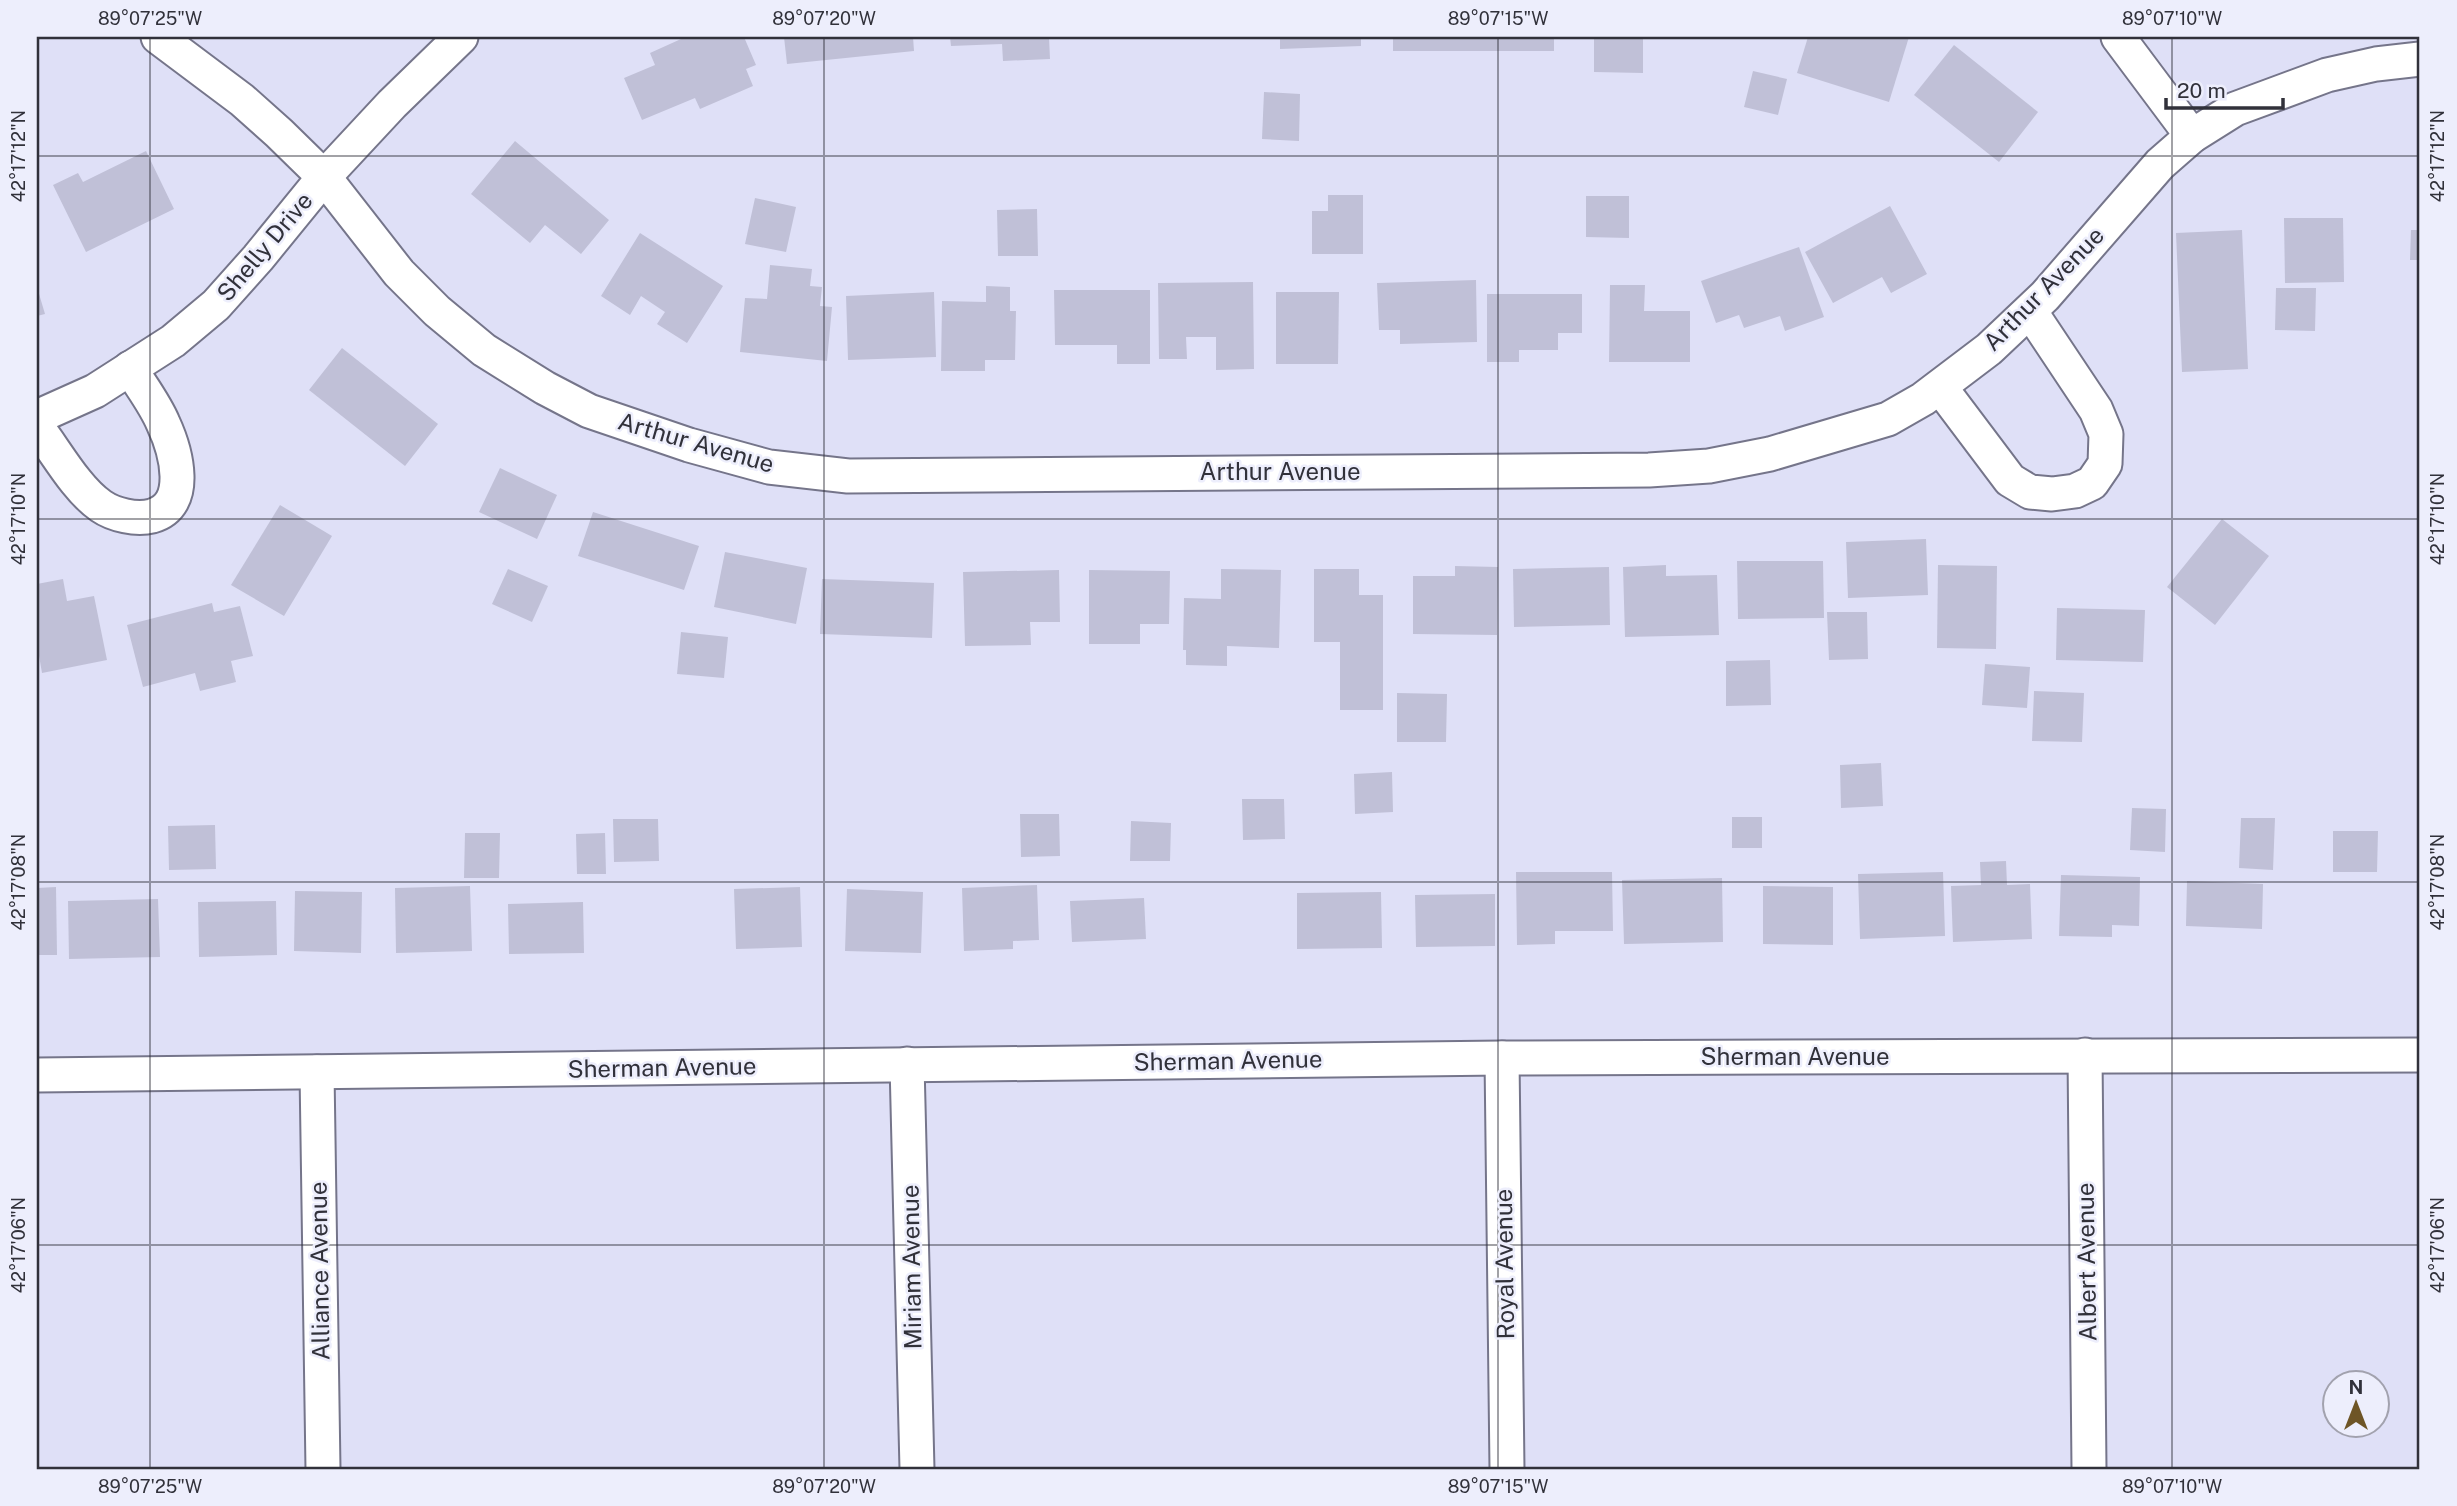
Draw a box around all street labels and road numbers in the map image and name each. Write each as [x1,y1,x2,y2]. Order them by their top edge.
street label: Shelly Drive [211,186,318,306]
street label: Arthur Avenue [1977,221,2109,356]
street label: Arthur Avenue [615,406,778,478]
street label: Arthur Avenue [1200,457,1360,485]
street label: Sherman Avenue [1701,1042,1890,1070]
street label: Sherman Avenue [1133,1044,1323,1076]
street label: Sherman Avenue [567,1051,757,1083]
street label: Alliance Avenue [303,1181,335,1361]
street label: Albert Avenue [2071,1182,2101,1342]
street label: Miriam Avenue [896,1184,926,1350]
street label: Royal Avenue [1489,1188,1519,1340]

